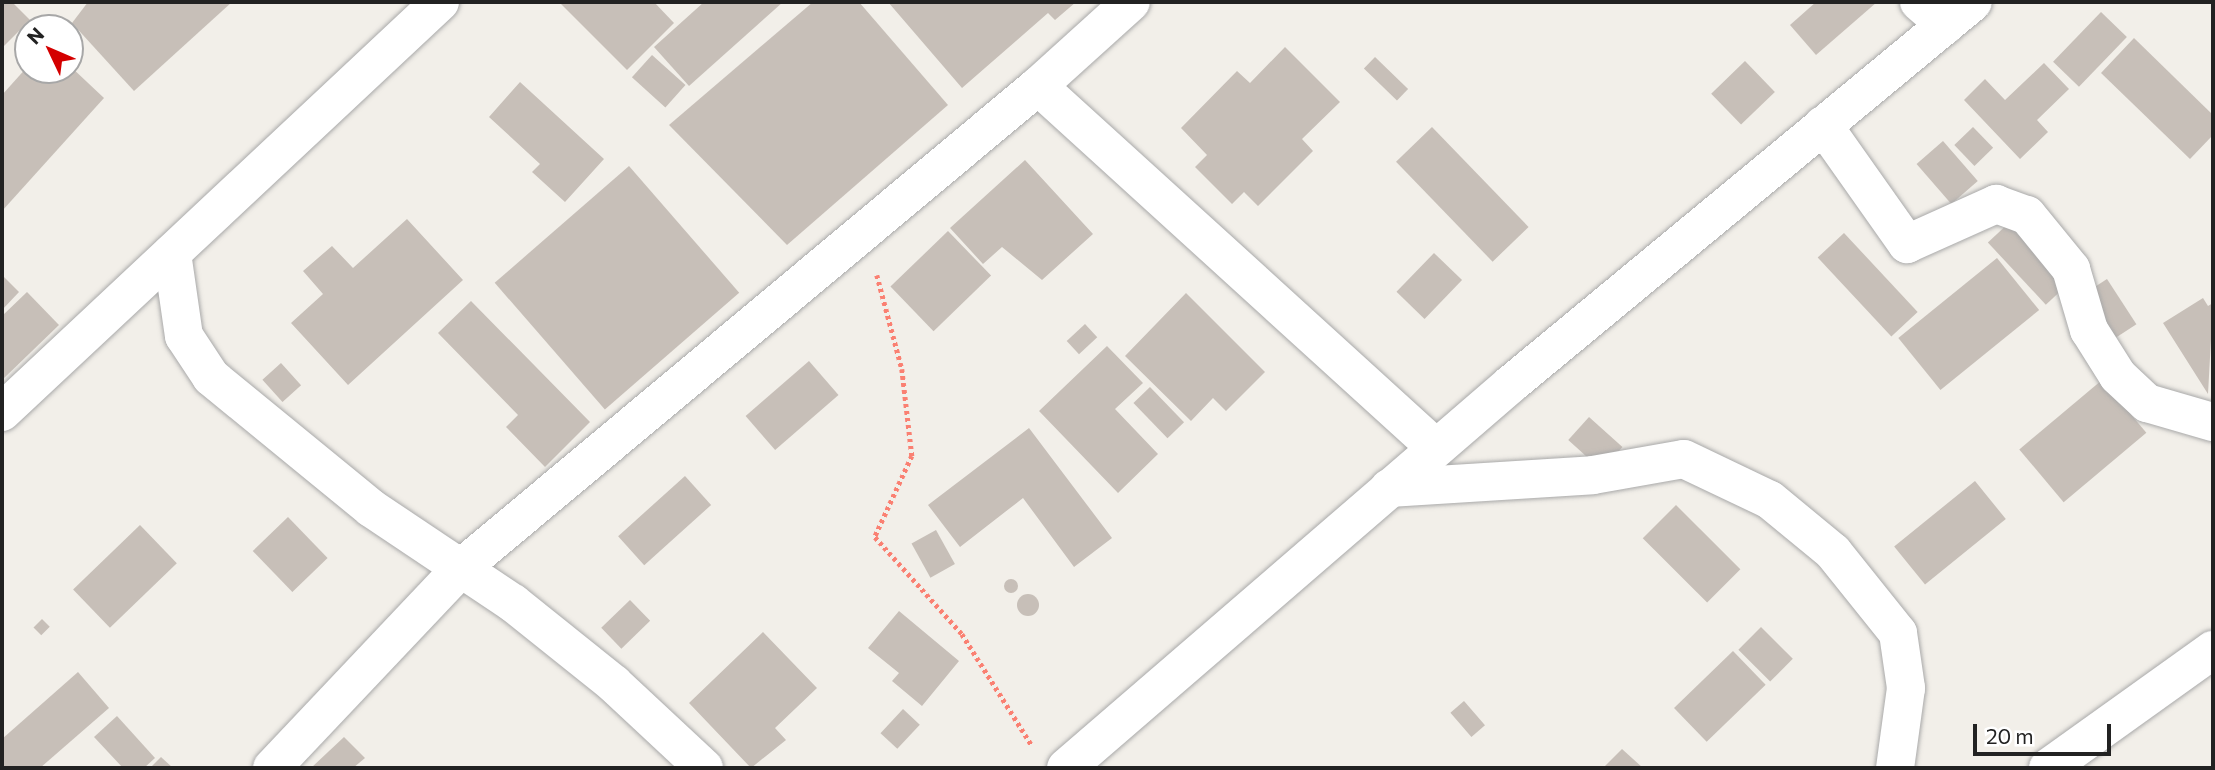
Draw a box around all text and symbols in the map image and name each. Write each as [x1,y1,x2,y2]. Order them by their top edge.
north arrow [14,14,84,84]
text: N [22,22,48,49]
scale bar [1977,710,2115,754]
text: 20 m [1986,723,2034,748]

